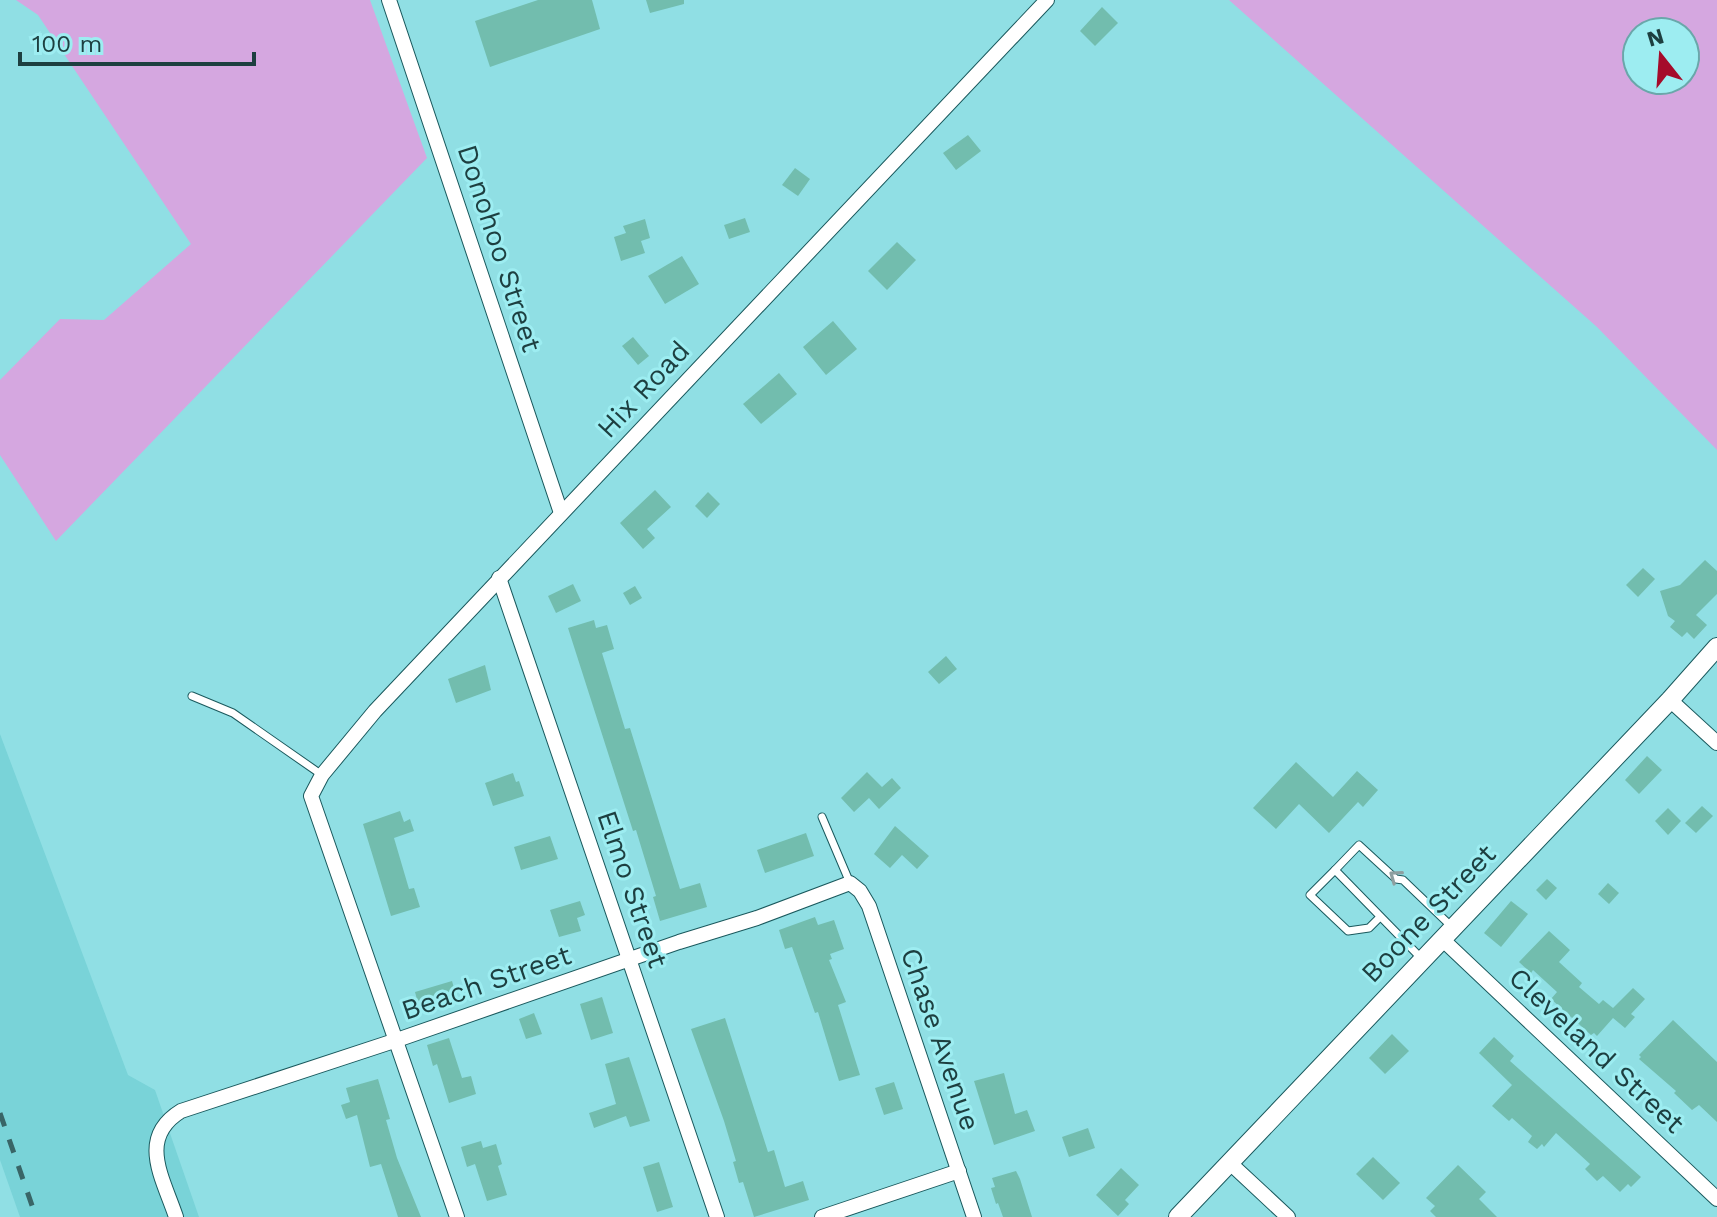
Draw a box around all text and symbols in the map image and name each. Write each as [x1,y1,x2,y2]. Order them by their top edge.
scale bar [20,16,254,66]
north arrow [1621,16,1701,96]
text: N [1644,23,1667,52]
text: 100 m [32,30,102,58]
street label: Donohoo Street [450,140,549,356]
street label: Hix Road [590,334,696,445]
street label: Elmo Street [590,806,675,972]
street label: Boone Street [1354,837,1503,989]
one-way arrow [1389,871,1404,886]
street label: Beach Street [397,938,576,1027]
street label: Chase Avenue [894,944,987,1135]
street label: Cleveland Street [1502,961,1691,1140]

